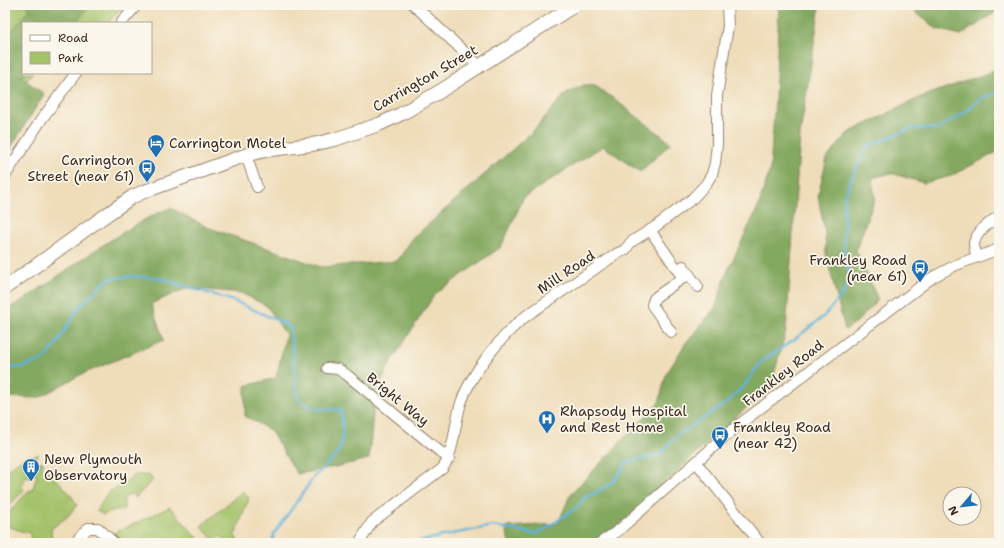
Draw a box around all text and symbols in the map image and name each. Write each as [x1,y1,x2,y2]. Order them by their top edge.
legend [22,22,152,74]
text: Road [58,30,89,46]
street label: Carrington Street [369,41,481,115]
text: Park [58,50,84,66]
hotel icon: Carrington Motel [146,133,166,158]
place label: Carrington Motel [169,134,287,152]
place label: Carrington Street (near 61) [27,151,134,185]
bus stop icon: Carrington Street (near 61) [137,158,157,183]
street label: Mill Road [534,246,598,298]
place label: Frankley Road (near 61) [809,251,907,285]
bus stop icon: Frankley Road (near 61) [910,258,930,283]
street label: Frankley Road [739,336,827,410]
street label: Bright Way [363,368,433,430]
place label: Rhapsody Hospital and Rest Home [560,402,687,436]
hospital icon: Rhapsody Hospital and Rest Home [537,409,557,434]
place label: Frankley Road (near 42) [733,418,831,452]
bus stop icon: Frankley Road (near 42) [710,425,730,450]
place label: New Plymouth Observatory [44,450,142,484]
building icon: New Plymouth Observatory [21,457,41,482]
north arrow [942,486,982,526]
text: N [945,503,962,518]

